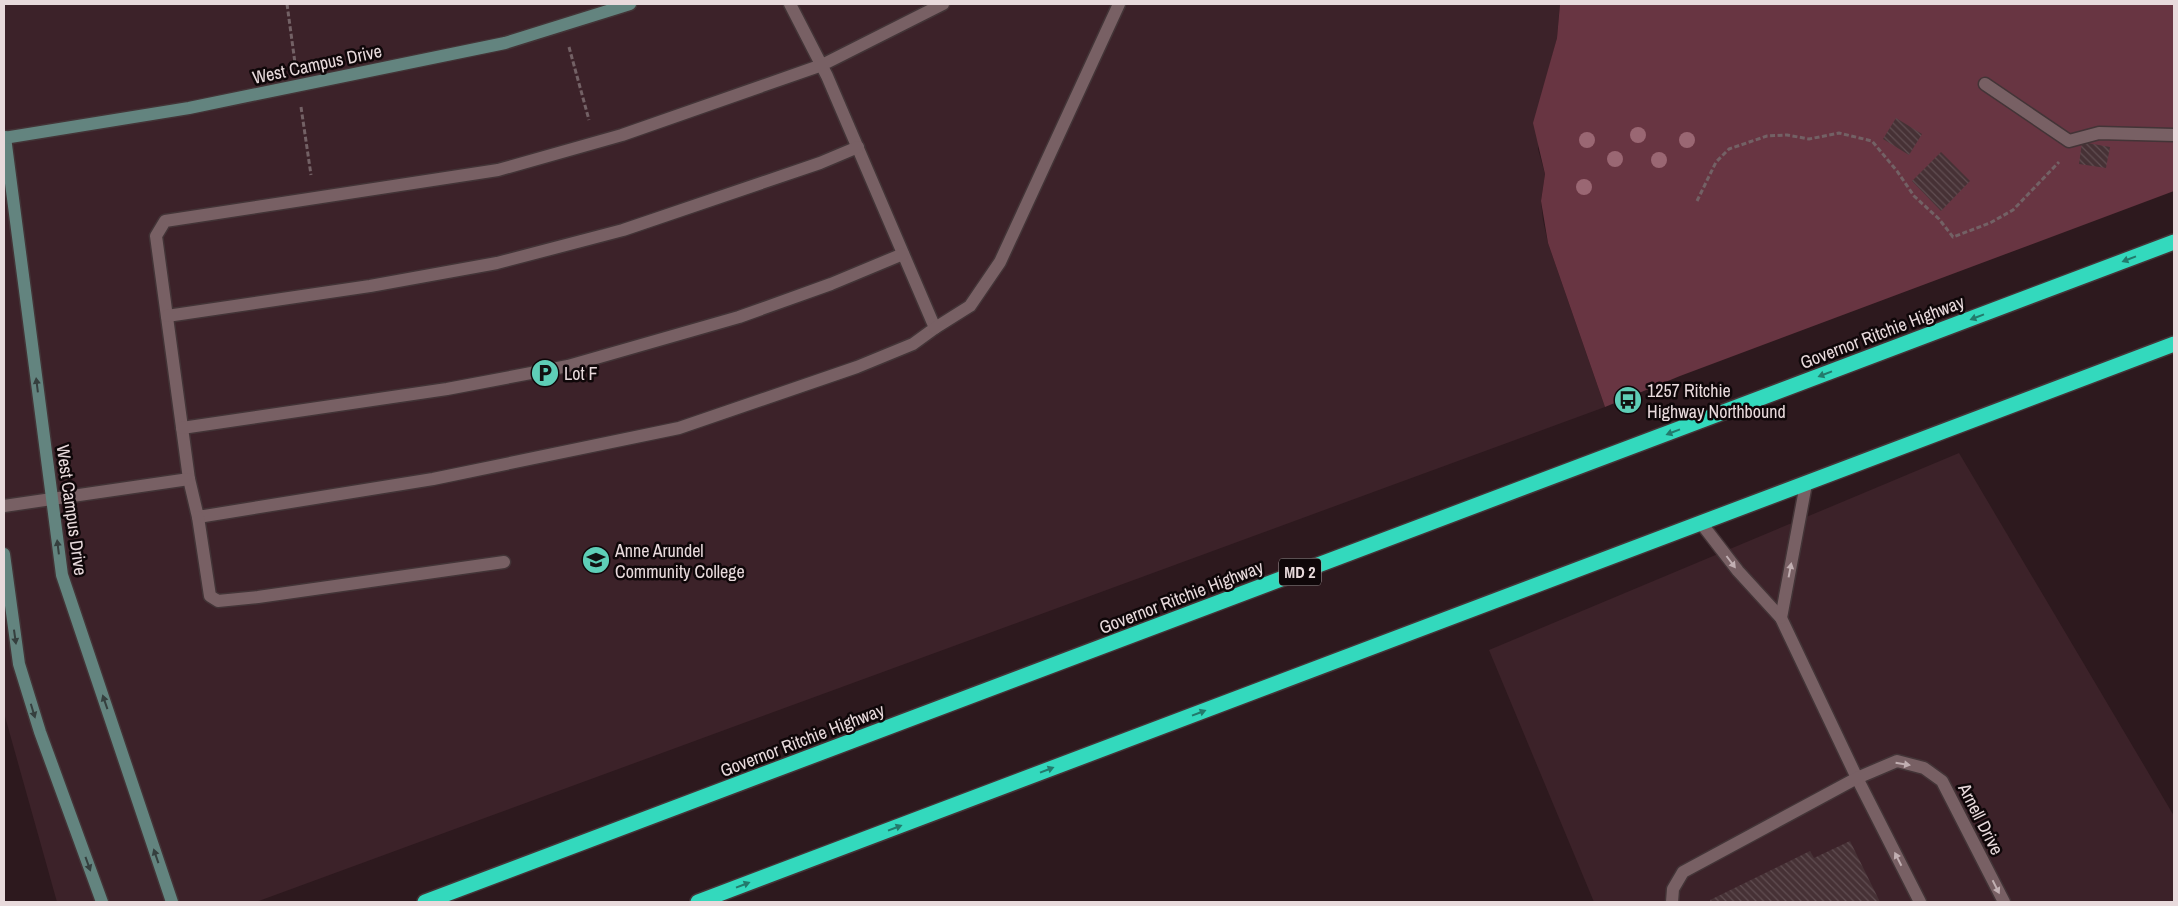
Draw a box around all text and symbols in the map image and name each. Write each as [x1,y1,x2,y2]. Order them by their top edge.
street label: West Campus Drive [250,38,384,90]
one-way arrow [2121,256,2136,264]
street label: Governor Ritchie Highway [1796,289,1968,375]
one-way arrow [1969,314,1984,321]
parking icon: Lot F [530,358,560,388]
place label: Lot F [564,361,598,386]
one-way arrow [1817,371,1832,378]
one-way arrow [33,377,41,393]
place label: 1257 Ritchie Highway Northbound [1647,378,1786,424]
bus stop icon: 1257 Ritchie Highway Northbound [1613,385,1643,415]
one-way arrow [1665,428,1680,436]
street label: West Campus Drive [50,443,94,577]
one-way arrow [54,538,62,554]
place label: Anne Arundel Community College [614,538,745,584]
school or university icon: Anne Arundel Community College [581,545,611,575]
street label: Governor Ritchie Highway [1095,554,1267,640]
one-way arrow [1726,555,1736,569]
road number: MD 2 [1279,558,1321,586]
one-way arrow [1787,562,1795,578]
one-way arrow [11,630,19,646]
one-way arrow [100,694,108,709]
street label: Governor Ritchie Highway [716,697,888,783]
one-way arrow [30,703,37,718]
one-way arrow [1192,709,1207,717]
one-way arrow [1895,760,1911,768]
one-way arrow [1040,766,1055,774]
street label: Arnell Drive [1952,778,2010,859]
one-way arrow [888,824,903,832]
one-way arrow [152,848,160,863]
one-way arrow [1894,852,1902,866]
one-way arrow [84,857,92,872]
one-way arrow [1992,879,2000,894]
one-way arrow [736,881,751,889]

